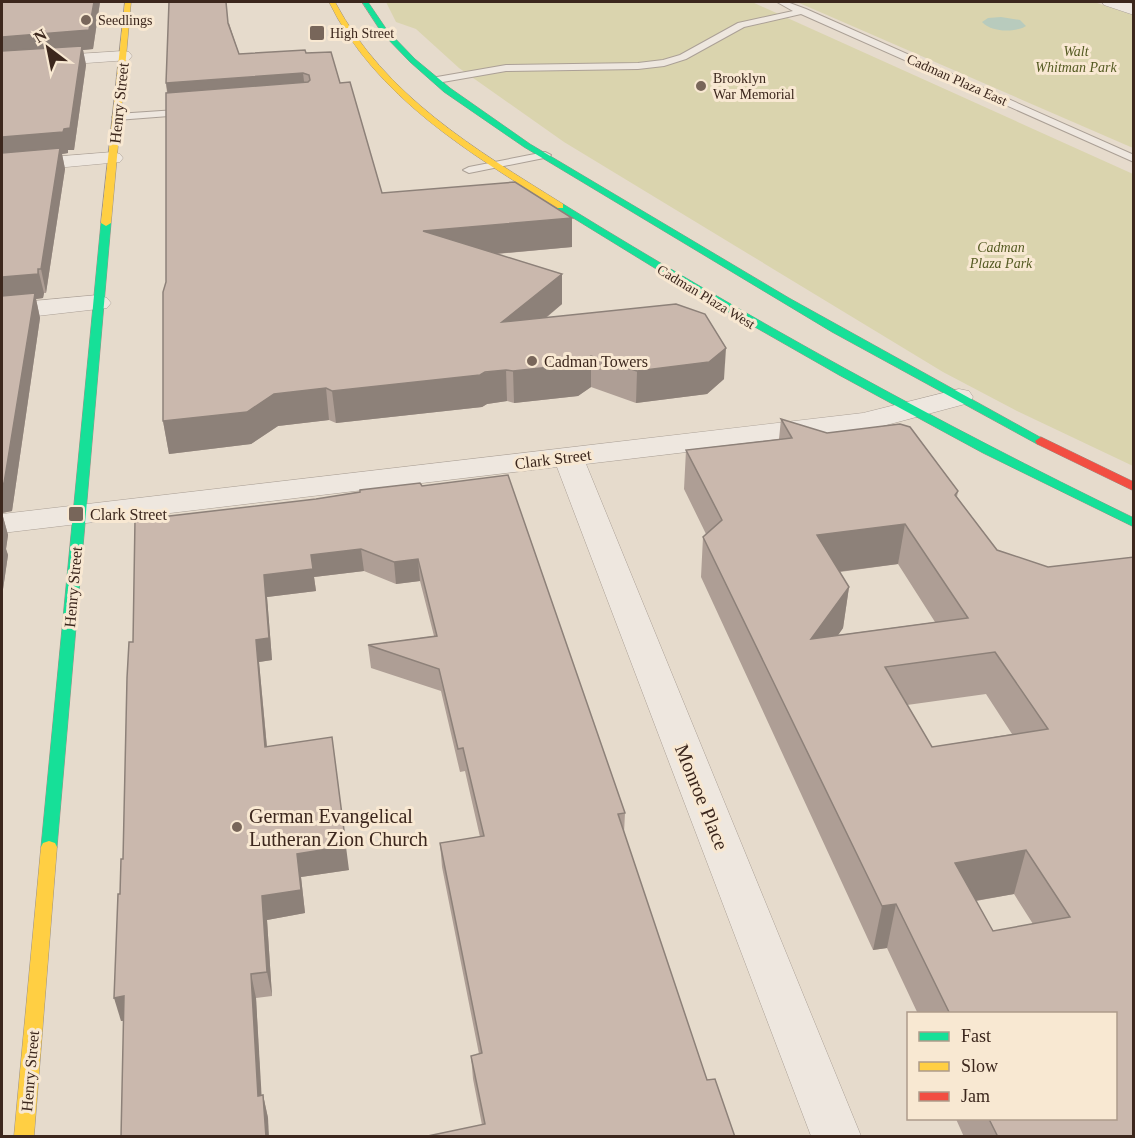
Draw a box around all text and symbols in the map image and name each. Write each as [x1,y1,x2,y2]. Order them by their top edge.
marker: Seedlings [79,13,93,27]
place label: Seedlings [98,13,152,28]
north arrow [18,18,78,78]
marker: High Street [308,24,326,42]
text: N [31,25,50,46]
place label: High Street [330,26,394,41]
park label: Walt Whitman Park [1035,44,1117,75]
street label: Cadman Plaza East [905,51,1010,109]
street label: Henry Street [106,61,133,144]
place label: Brooklyn War Memorial [713,71,795,102]
marker: Brooklyn War Memorial [694,79,708,93]
park label: Cadman Plaza Park [969,240,1033,271]
street label: Cadman Plaza West [654,262,758,332]
place label: Cadman Towers [544,353,648,370]
marker: Cadman Towers [525,354,539,368]
street label: Clark Street [514,446,593,472]
marker: Clark Street [67,505,85,523]
place label: Clark Street [90,506,167,523]
street label: Henry Street [61,545,86,628]
street label: Monroe Place [671,741,733,853]
place label: German Evangelical Lutheran Zion Church [249,805,428,850]
marker: German Evangelical Lutheran Zion Church [230,820,244,834]
legend [907,1012,1117,1120]
text: Fast [961,1026,991,1046]
street label: Henry Street [18,1029,43,1112]
text: Slow [961,1056,998,1076]
text: Jam [961,1086,990,1106]

